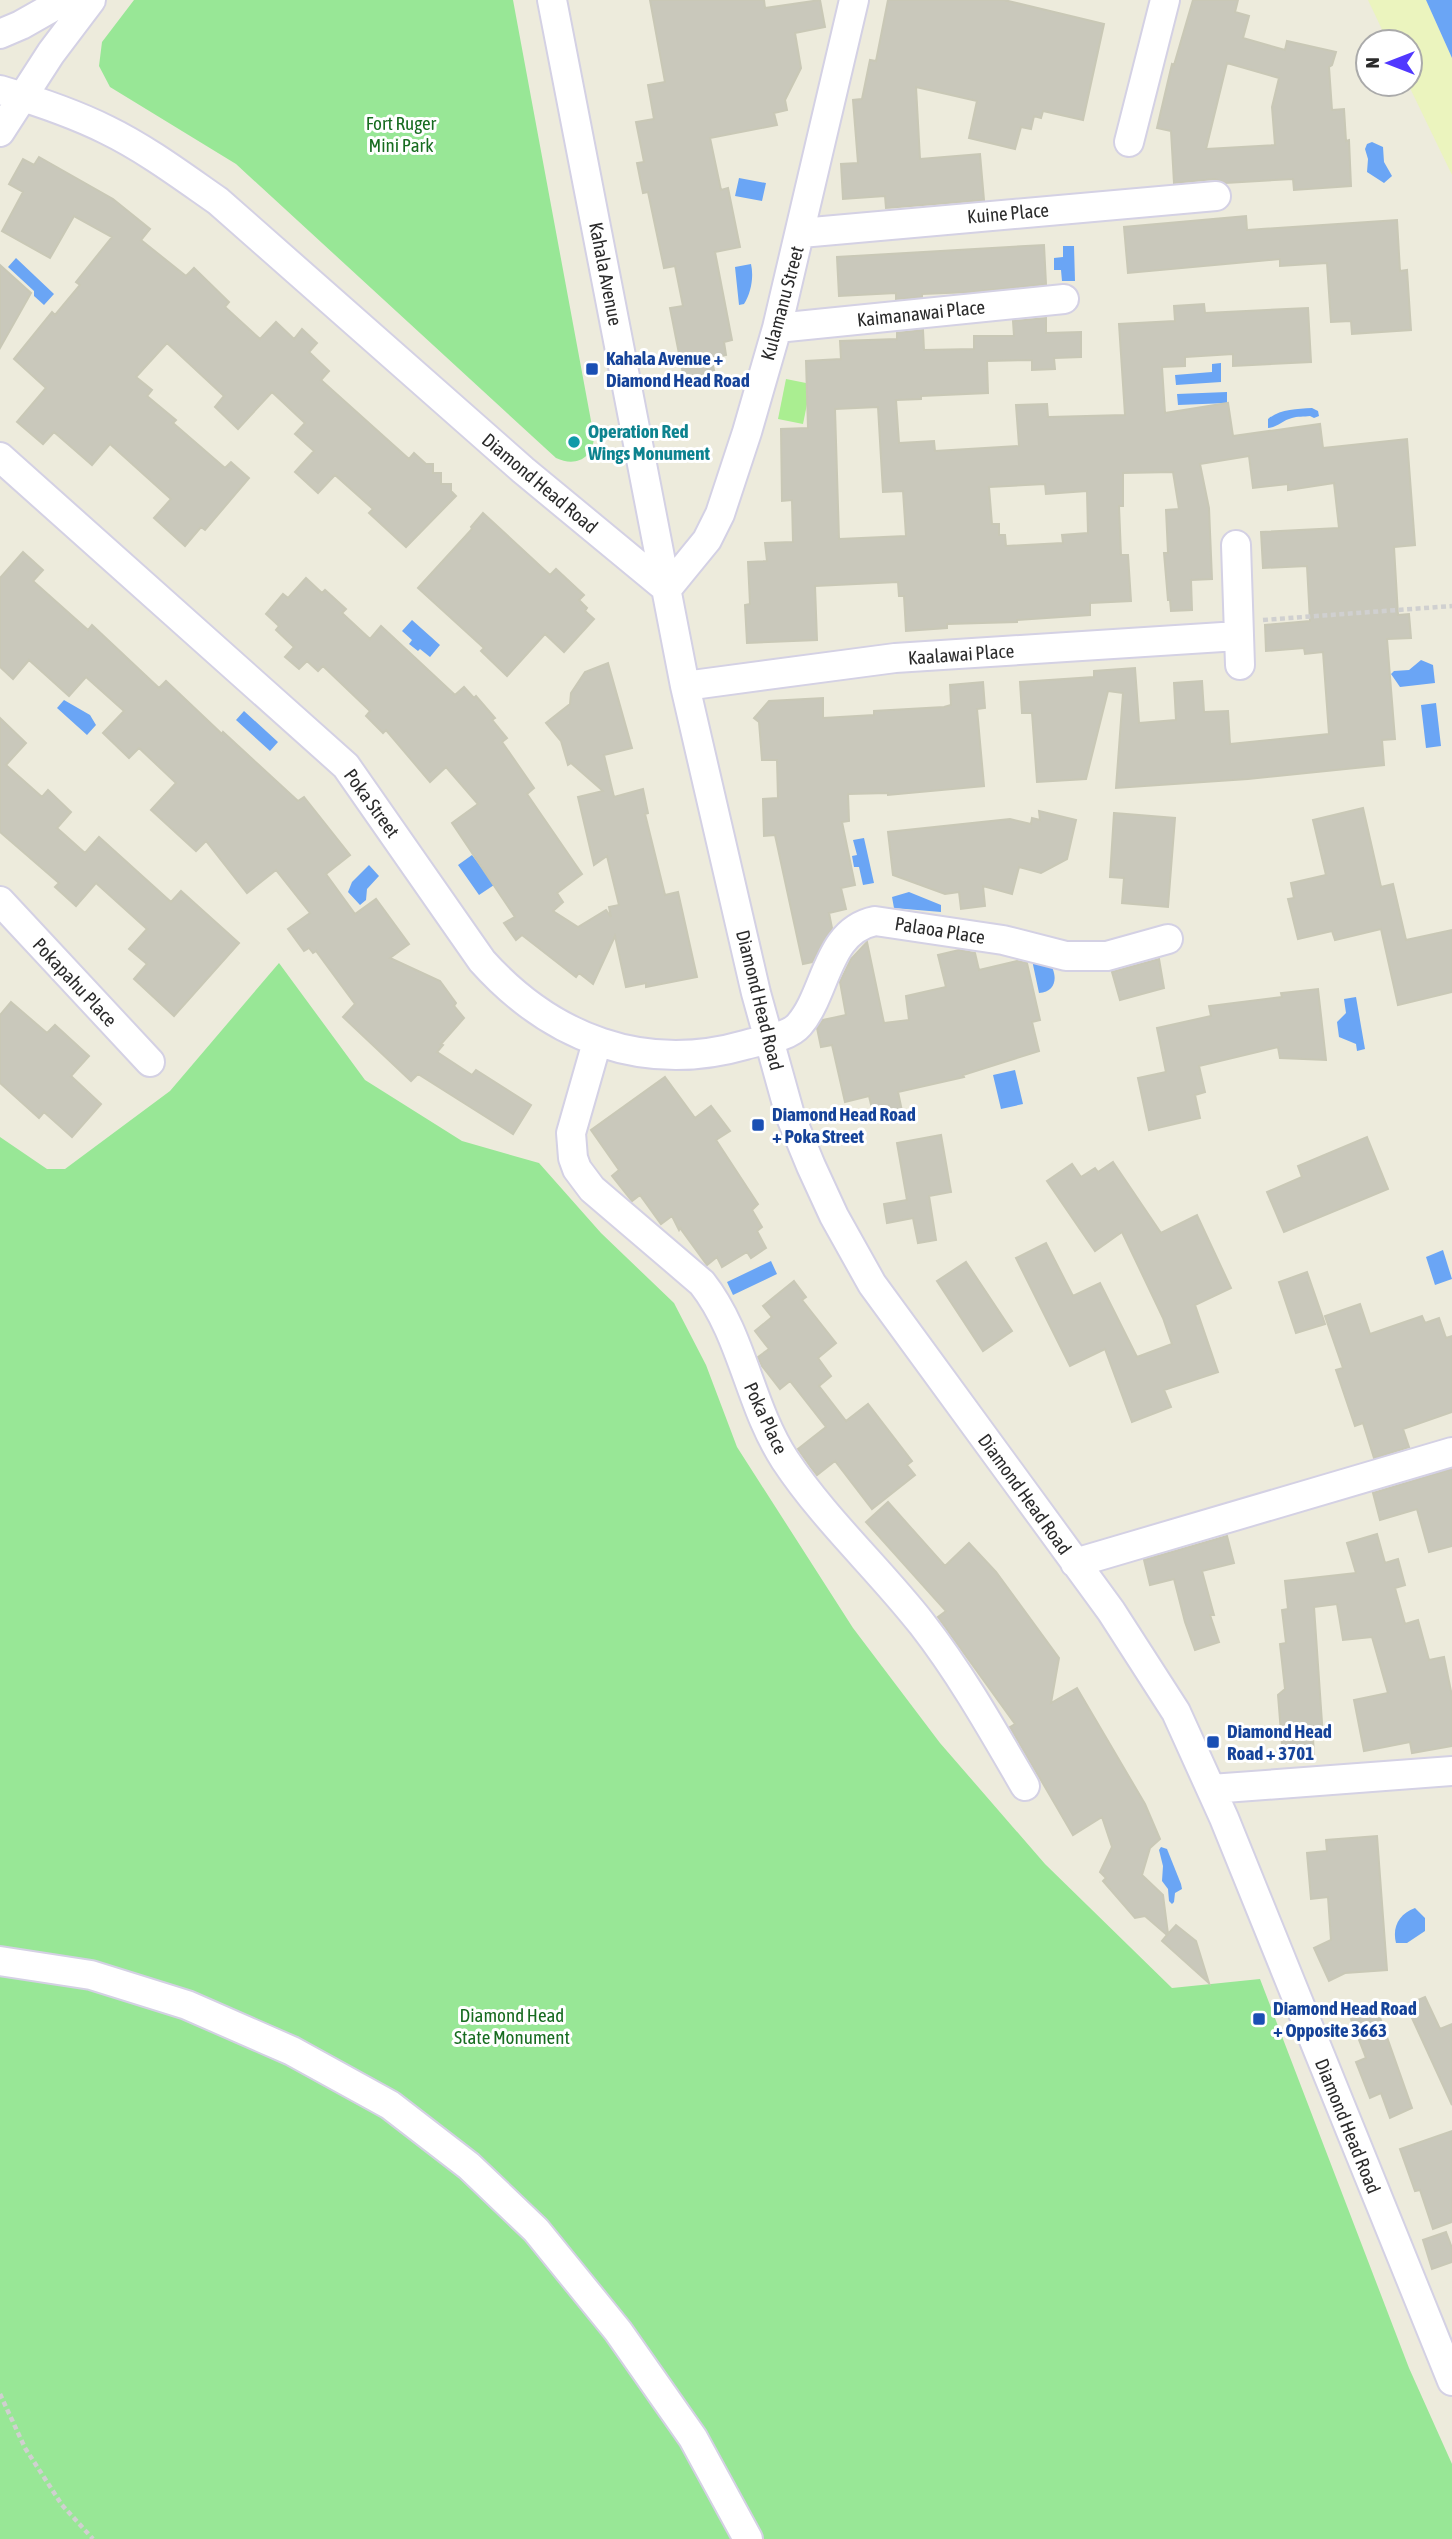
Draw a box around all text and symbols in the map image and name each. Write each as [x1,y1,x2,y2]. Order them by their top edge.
north arrow [1354,28,1424,98]
text: N [1361,57,1383,69]
park label: Fort Ruger Mini Park [366,112,437,156]
street label: Kuine Place [966,198,1050,228]
street label: Kahala Avenue [585,220,627,328]
street label: Kulamanu Street [756,243,808,363]
street label: Kaimanawai Place [856,295,986,331]
place label: Kahala Avenue + Diamond Head Road [606,347,750,391]
marker: Kahala Avenue + Diamond Head Road [584,361,600,377]
place label: Operation Red Wings Monument [587,420,710,464]
street label: Diamond Head Road [478,428,602,538]
marker: Operation Red Wings Monument [566,434,582,450]
street label: Kaalawai Place [907,639,1015,669]
street label: Poka Street [340,764,404,842]
street label: Palaoa Place [893,912,987,948]
street label: Diamond Head Road [732,928,788,1072]
street label: Pokapahu Place [28,933,122,1031]
place label: Diamond Head Road + Poka Street [772,1103,916,1147]
marker: Diamond Head Road + Poka Street [750,1117,766,1133]
street label: Poka Place [740,1379,792,1457]
street label: Diamond Head Road [974,1429,1076,1559]
place label: Diamond Head Road + 3701 [1227,1720,1332,1764]
marker: Diamond Head Road + 3701 [1205,1734,1221,1750]
place label: Diamond Head Road + Opposite 3663 [1273,1997,1417,2041]
park label: Diamond Head State Monument [454,2004,570,2048]
marker: Diamond Head Road + Opposite 3663 [1251,2011,1267,2027]
street label: Diamond Head Road [1311,2055,1385,2197]

